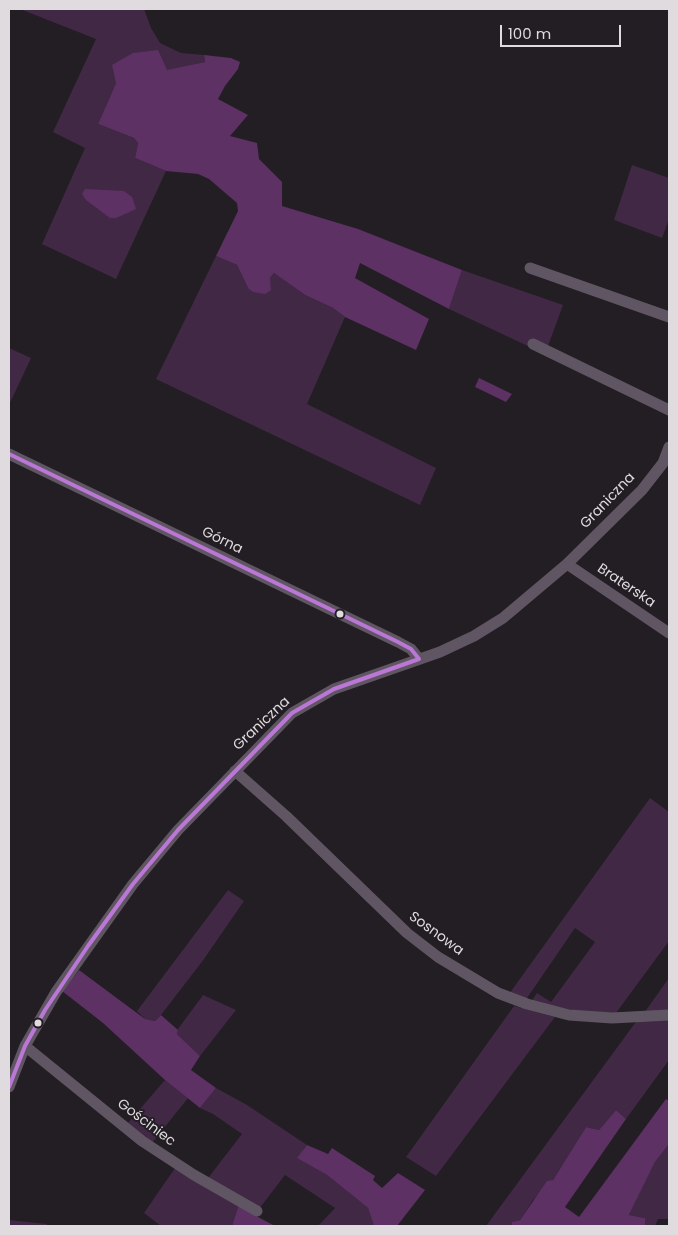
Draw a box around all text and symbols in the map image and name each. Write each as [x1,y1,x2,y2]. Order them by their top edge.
scale bar [503,15,624,47]
text: 100 m [508,23,551,44]
street label: Graniczna [577,470,639,532]
street label: Górna [199,524,245,558]
street label: Braterska [594,561,658,611]
unlabelled marker [335,609,345,619]
street label: Graniczna [230,694,294,754]
street label: Sosnowa [405,909,467,959]
unlabelled marker [33,1018,43,1028]
street label: Gościniec [114,1096,178,1150]

